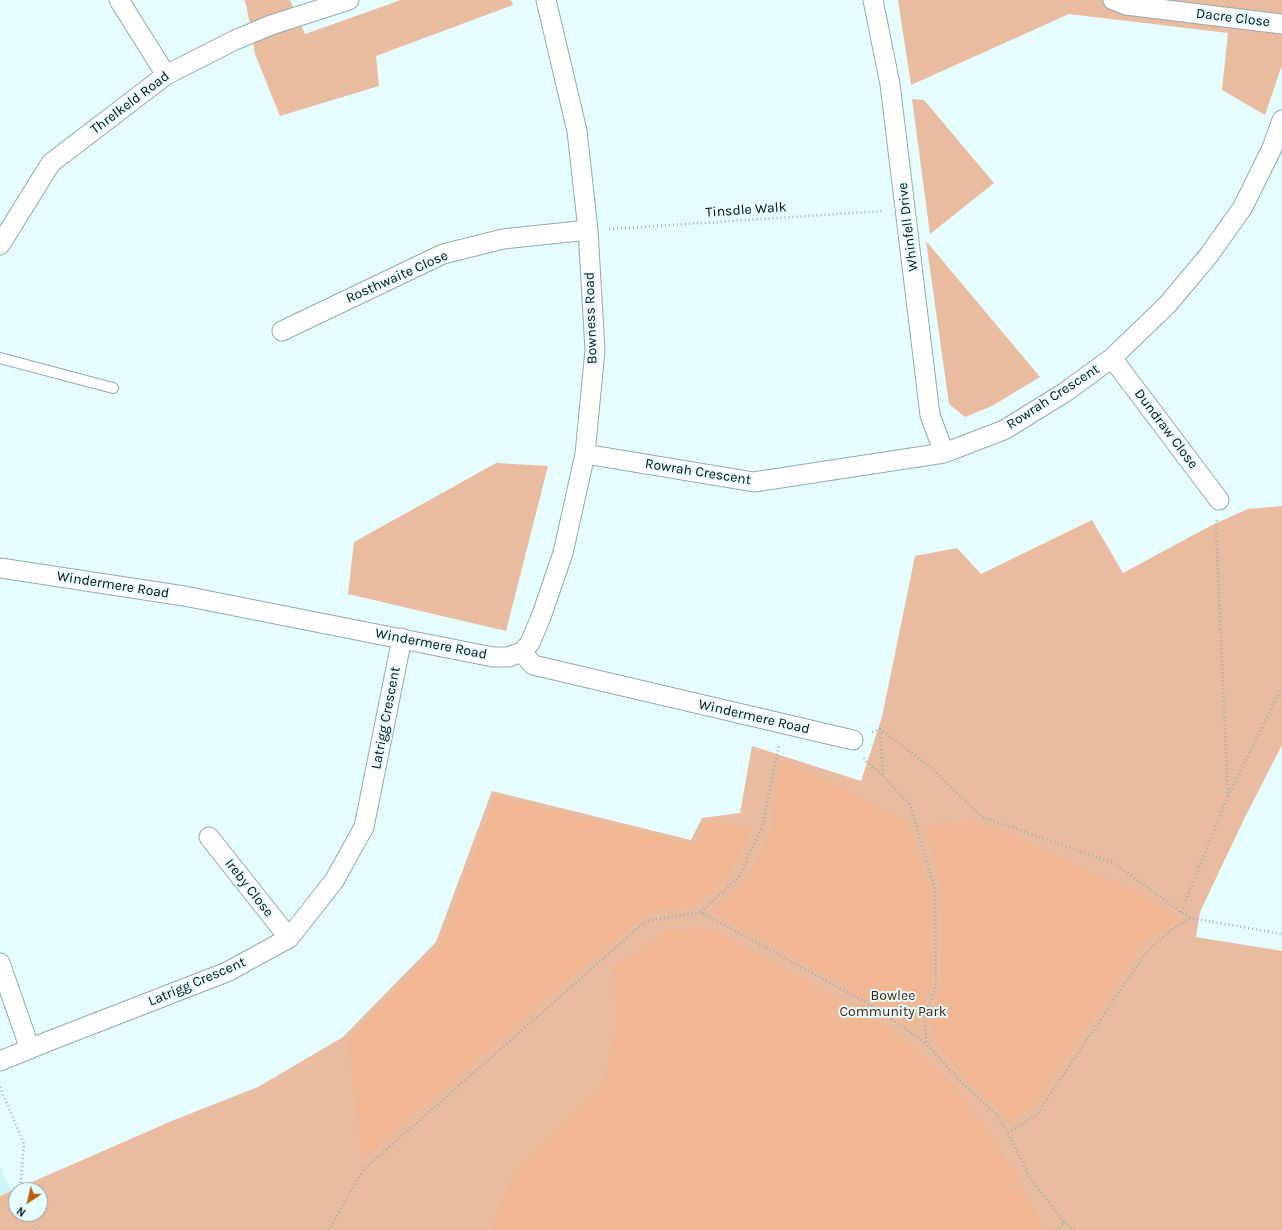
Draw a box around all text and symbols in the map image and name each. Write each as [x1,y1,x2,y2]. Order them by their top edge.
street label: Dacre Close [1195,5,1271,31]
street label: Threlkeld Road [87,68,173,138]
street label: Whinfell Drive [894,182,922,272]
street label: Tinsdle Walk [705,199,787,221]
street label: Rosthwaite Close [343,247,451,307]
street label: Bowness Road [581,272,601,364]
street label: Rowrah Crescent [1003,361,1103,433]
street label: Dundraw Close [1131,386,1201,472]
street label: Rowrah Crescent [644,455,752,489]
street label: Windermere Road [56,568,170,602]
street label: Windermere Road [374,625,488,663]
street label: Latrigg Crescent [368,665,404,771]
street label: Windermere Road [697,696,811,738]
street label: Ireby Close [221,856,277,920]
street label: Latrigg Crescent [146,954,248,1010]
park label: Bowlee Community Park [839,988,947,1020]
north arrow [8,1182,48,1222]
text: N [14,1204,28,1219]

